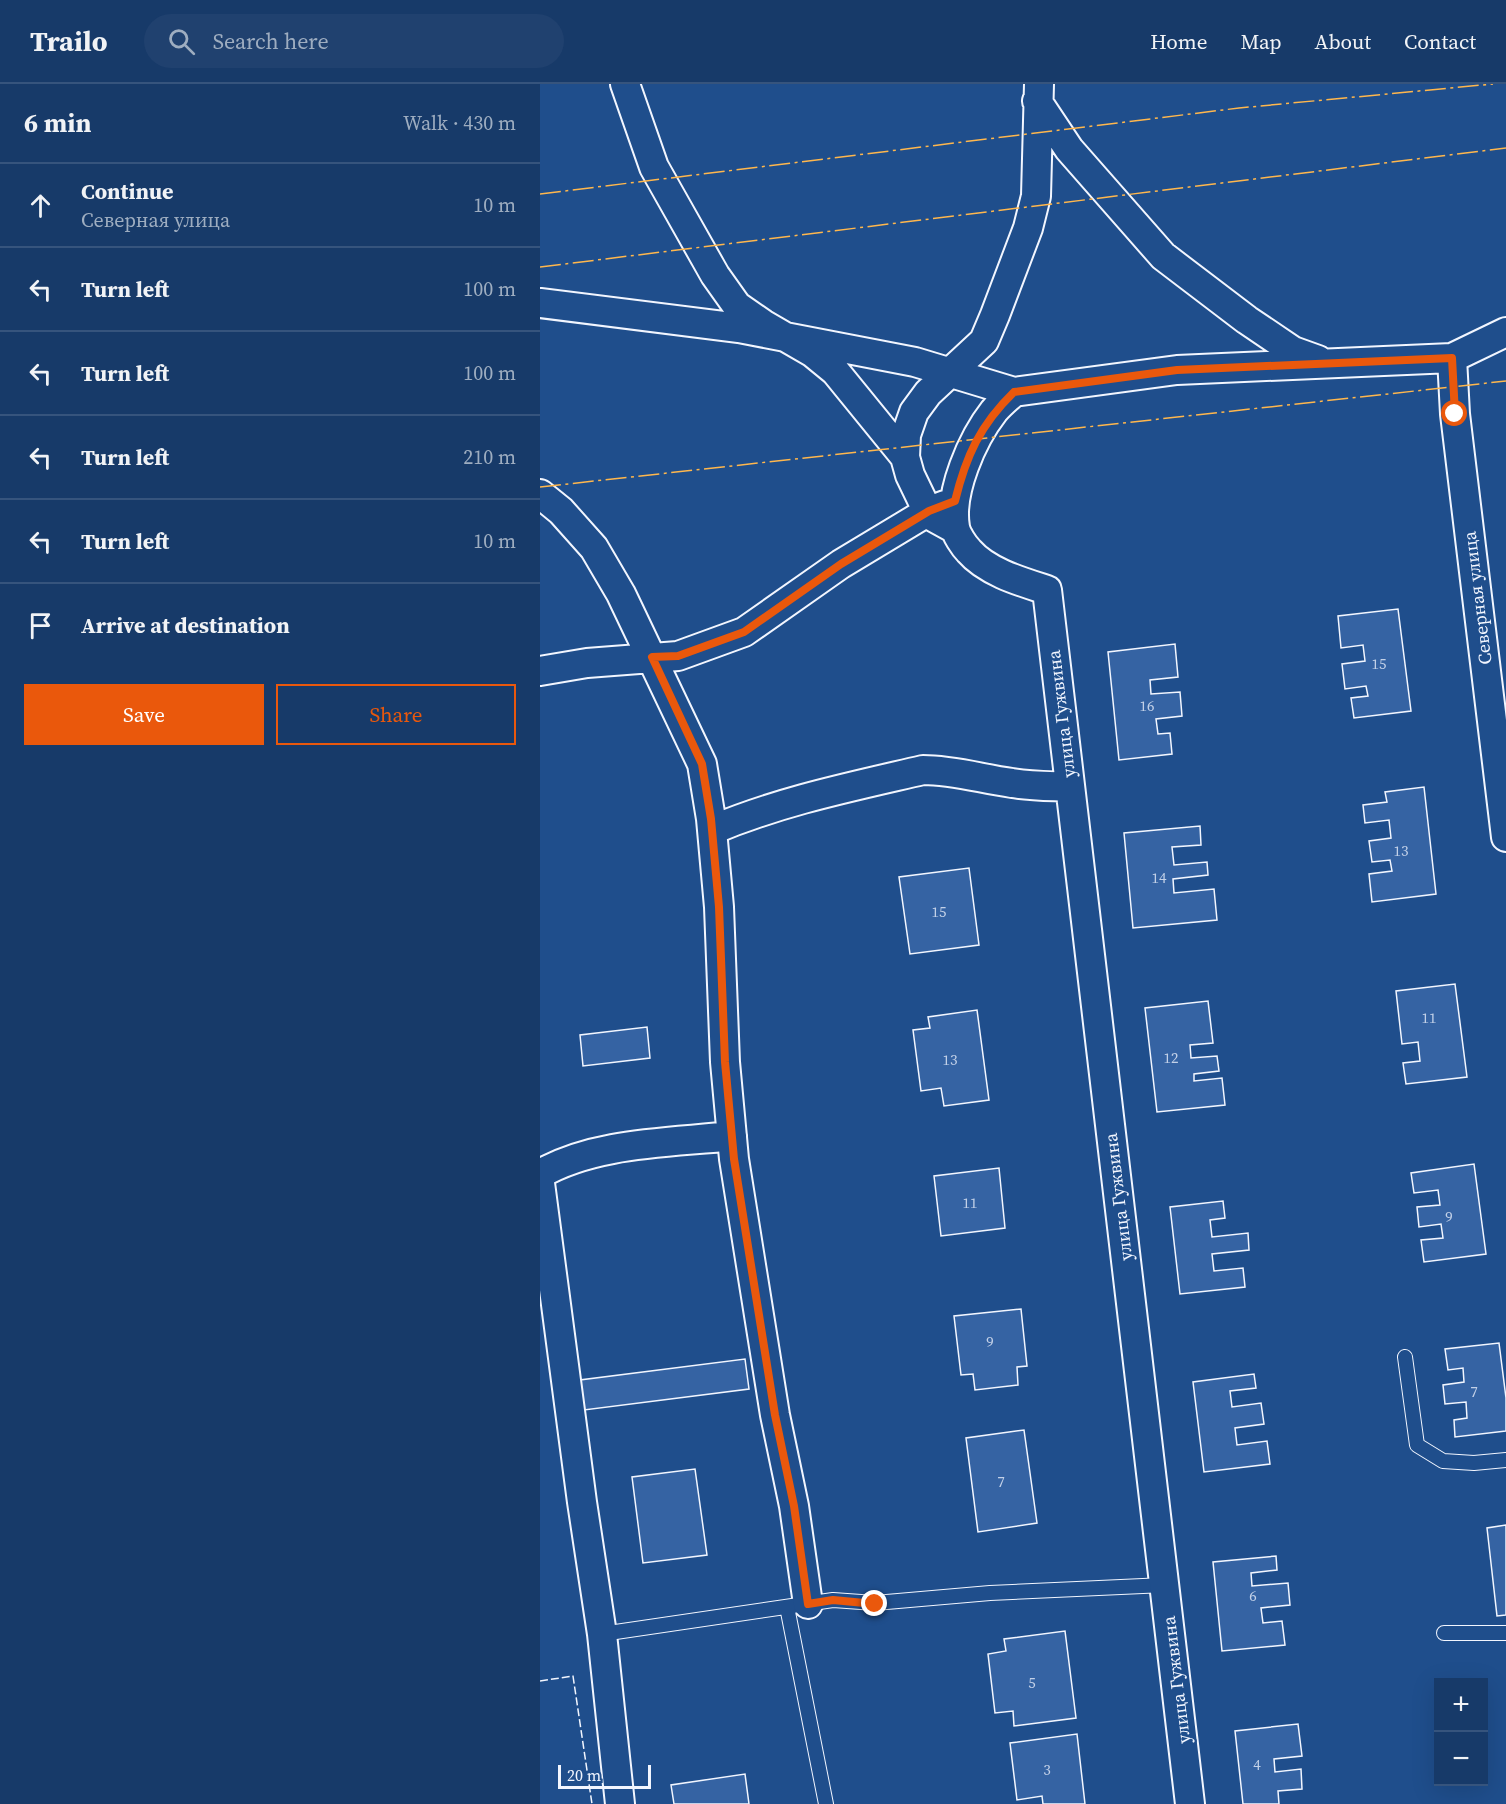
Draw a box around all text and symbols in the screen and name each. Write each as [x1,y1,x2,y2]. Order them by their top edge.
search box [144,14,564,68]
text: Trailo [30,22,108,60]
icon: search [165,25,198,58]
text: Search here [213,26,329,56]
text: Home [1150,27,1208,56]
text: Map [1241,27,1282,56]
text: About [1315,27,1371,56]
text: Contact [1404,27,1476,56]
text: 6 min [24,105,91,141]
text: Walk · 430 m [403,109,516,137]
text: Continue [81,176,174,206]
icon: ahead [24,189,57,222]
text: 10 m [473,191,516,219]
text: Северная улица [81,206,230,234]
icon: left [24,273,57,306]
text: Turn left [81,274,169,304]
text: 100 m [463,275,516,303]
icon: left [24,357,57,390]
text: Turn left [81,358,169,388]
text: 100 m [463,359,516,387]
route start [1441,400,1467,426]
icon: left [24,441,57,474]
text: Turn left [81,442,169,472]
text: 210 m [463,443,516,471]
icon: left [24,525,57,558]
text: Turn left [81,526,169,556]
text: 10 m [473,527,516,555]
street label: Северная улица [1456,529,1498,666]
icon: arrive [24,609,57,642]
text: Arrive at destination [81,610,290,640]
street label: улица Гужвина [1041,648,1081,779]
house number: 15 [1371,653,1387,674]
button: Save [24,684,264,745]
button: Share [276,684,516,745]
house number: 16 [1139,695,1155,716]
house number: 13 [1393,840,1409,861]
house number: 14 [1151,867,1167,888]
house number: 15 [931,901,947,922]
house number: 11 [1421,1007,1437,1028]
house number: 12 [1163,1047,1179,1068]
house number: 13 [942,1049,958,1070]
street label: улица Гужвина [1098,1131,1138,1262]
house number: 11 [962,1192,978,1213]
house number: 9 [1445,1206,1453,1227]
house number: 9 [986,1331,994,1352]
house number: 7 [1470,1381,1478,1402]
house number: 7 [997,1471,1005,1492]
house number: 6 [1249,1585,1257,1606]
route end [861,1590,887,1616]
street label: улица Гужвина [1156,1614,1196,1745]
house number: 5 [1028,1672,1036,1693]
map controls [1434,1678,1488,1786]
button: + [1434,1678,1488,1732]
button: − [1434,1732,1488,1786]
house number: 4 [1253,1754,1261,1775]
house number: 3 [1043,1759,1051,1780]
scale bar [558,1762,651,1790]
text: 20 m [567,1764,601,1786]

